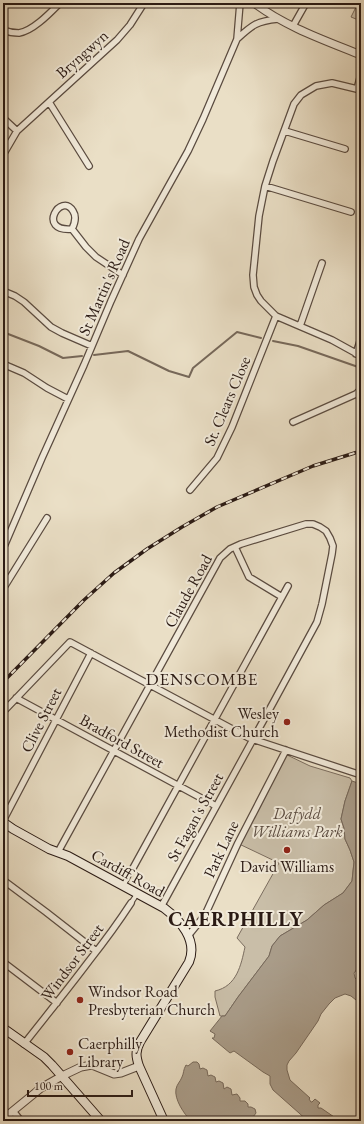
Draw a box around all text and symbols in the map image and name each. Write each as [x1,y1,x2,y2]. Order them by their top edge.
street label: Bryngwyn [51,25,113,83]
street label: St Martin's Road [73,234,135,339]
street label: St. Clears Close [199,353,255,449]
street label: Claude Road [159,550,217,632]
district label: DENSCOMBE [146,668,258,690]
street label: Clive Street [16,684,66,756]
place label: Wesley Methodist Church [164,703,280,742]
street label: Bradford Street [76,709,168,773]
marker: Wesley Methodist Church [282,717,292,727]
street label: St Fagan's Street [162,769,228,865]
park label: Dafydd Williams Park [251,803,344,842]
street label: Park Lane [199,817,243,881]
street label: Cardiff Road [87,844,169,902]
marker: David Williams [282,845,292,855]
place label: David Williams [240,856,334,877]
district label: CAERPHILLY [168,906,304,932]
street label: Windsor Street [36,919,108,1005]
place label: Windsor Road Presbyterian Church [88,981,215,1020]
marker: Windsor Road Presbyterian Church [75,995,85,1005]
place label: Caerphilly Library [78,1033,143,1072]
marker: Caerphilly Library [65,1047,75,1057]
scale bar [28,1072,132,1098]
text: 100 m [34,1078,64,1094]

